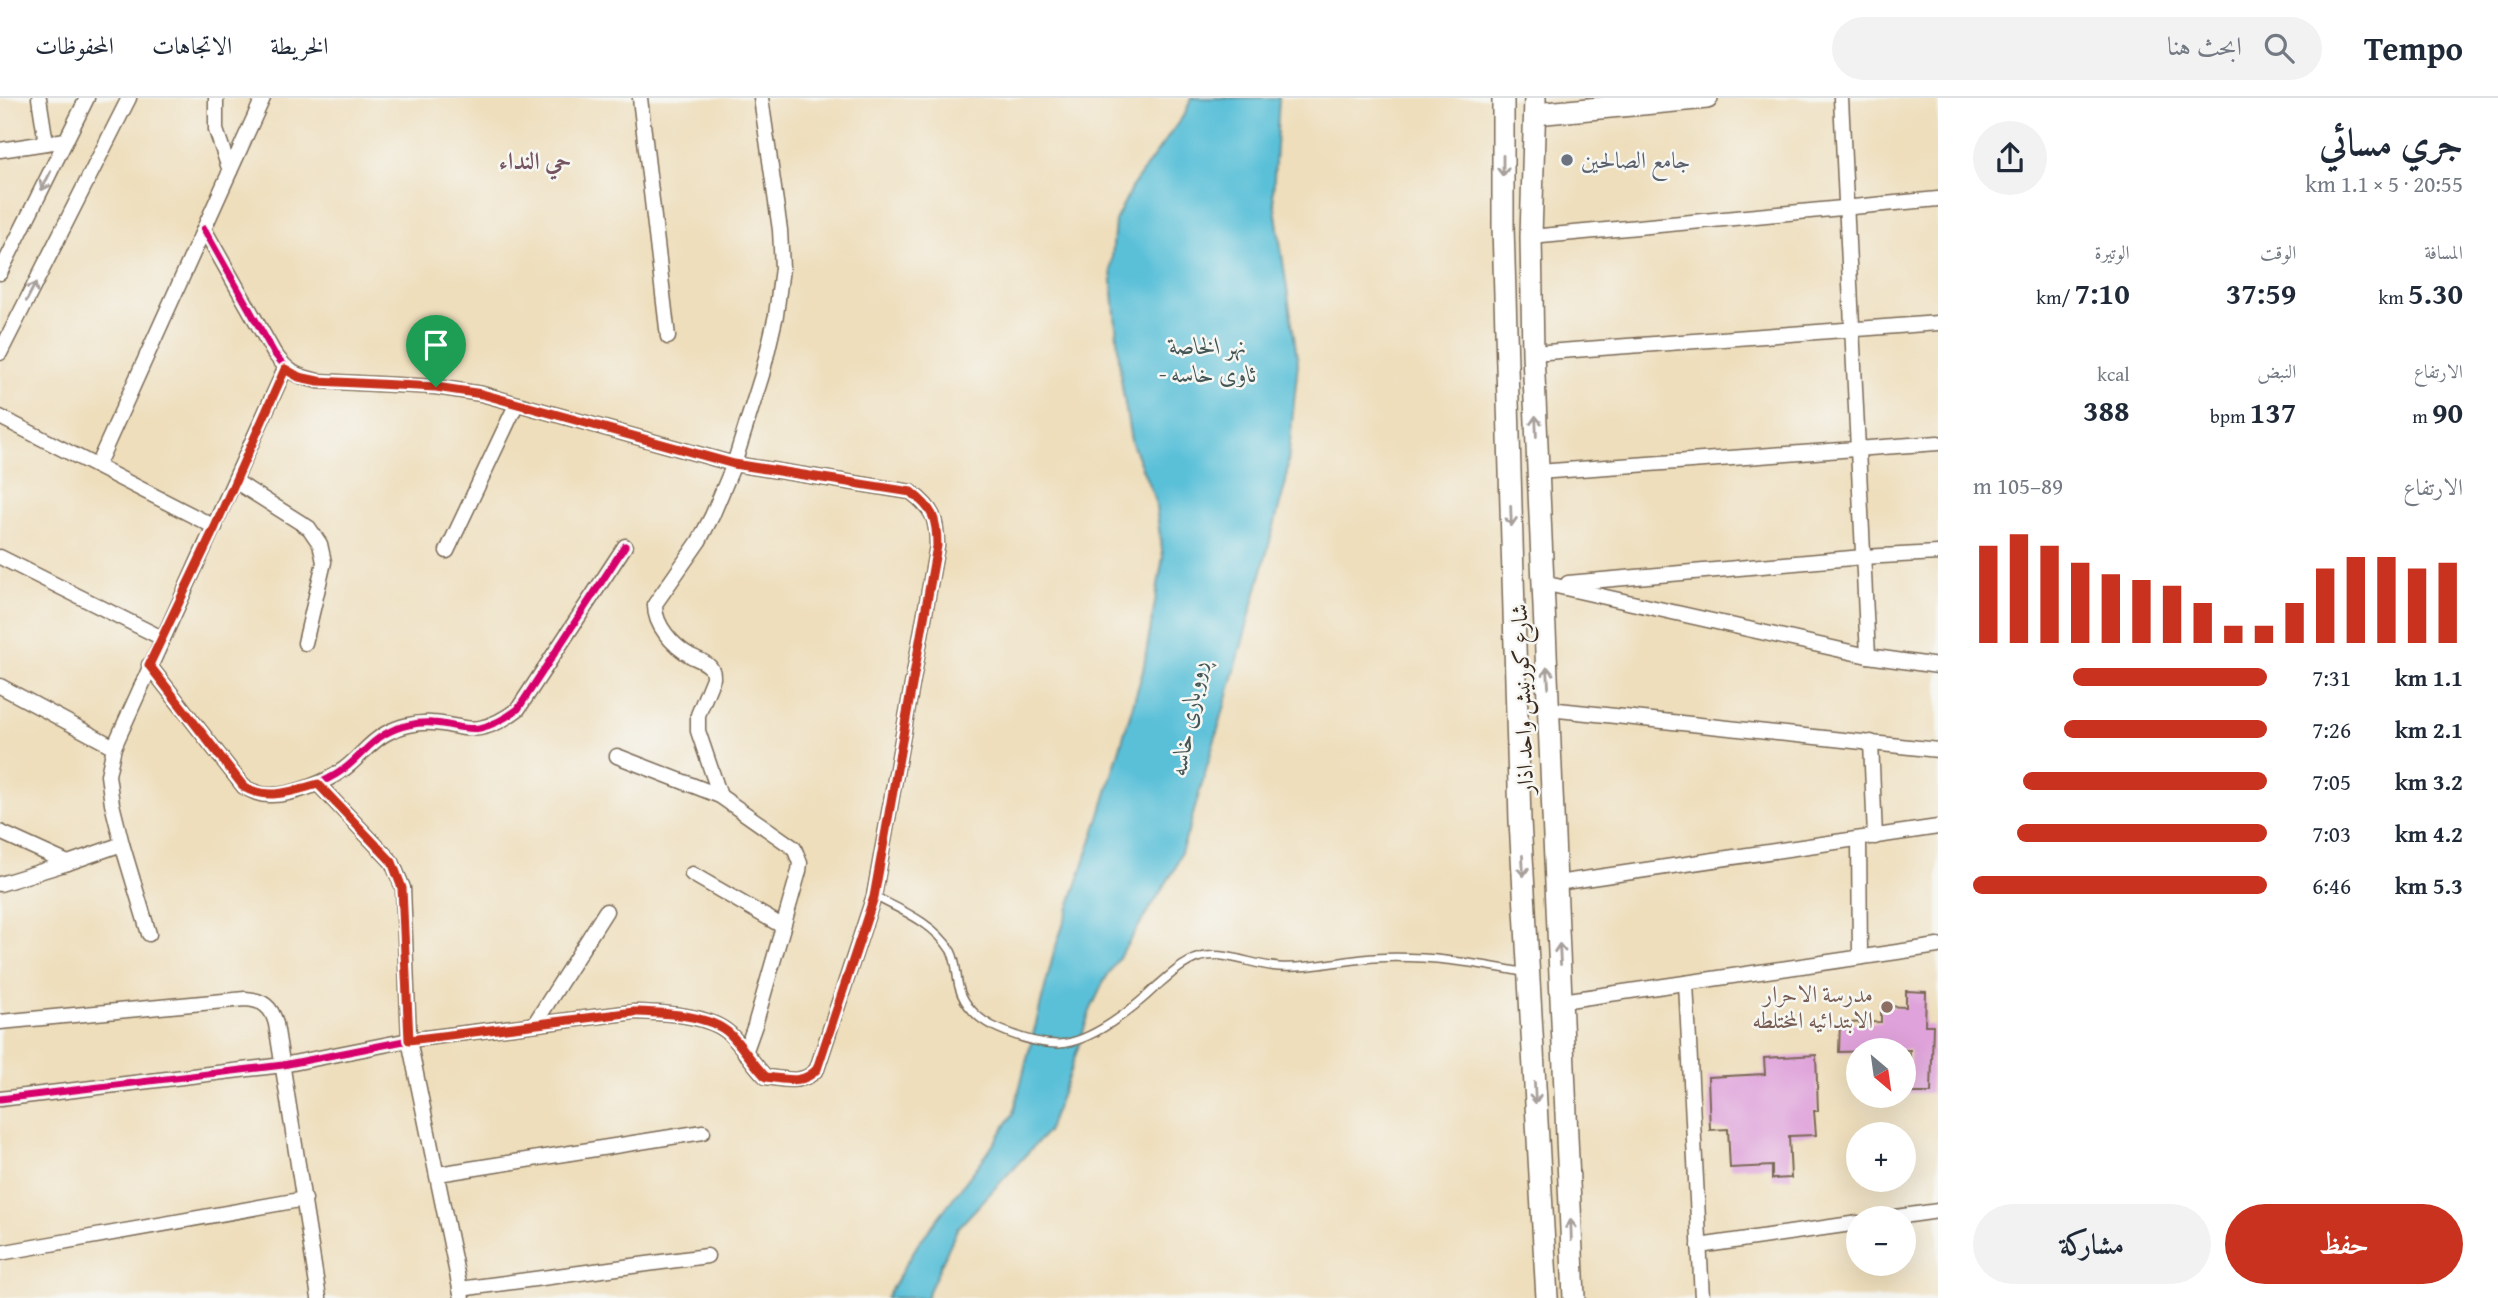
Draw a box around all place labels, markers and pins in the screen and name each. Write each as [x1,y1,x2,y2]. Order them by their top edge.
place label: جامع الصالحين [1581,143,1691,181]
marker: جامع الصالحين [1559,152,1575,168]
pin [406,315,466,387]
place label: مدرسة الاحرار الابتدائيه المختلطه [1752,977,1873,1036]
marker: مدرسة الاحرار الابتدائيه المختلطه [1879,999,1895,1015]

